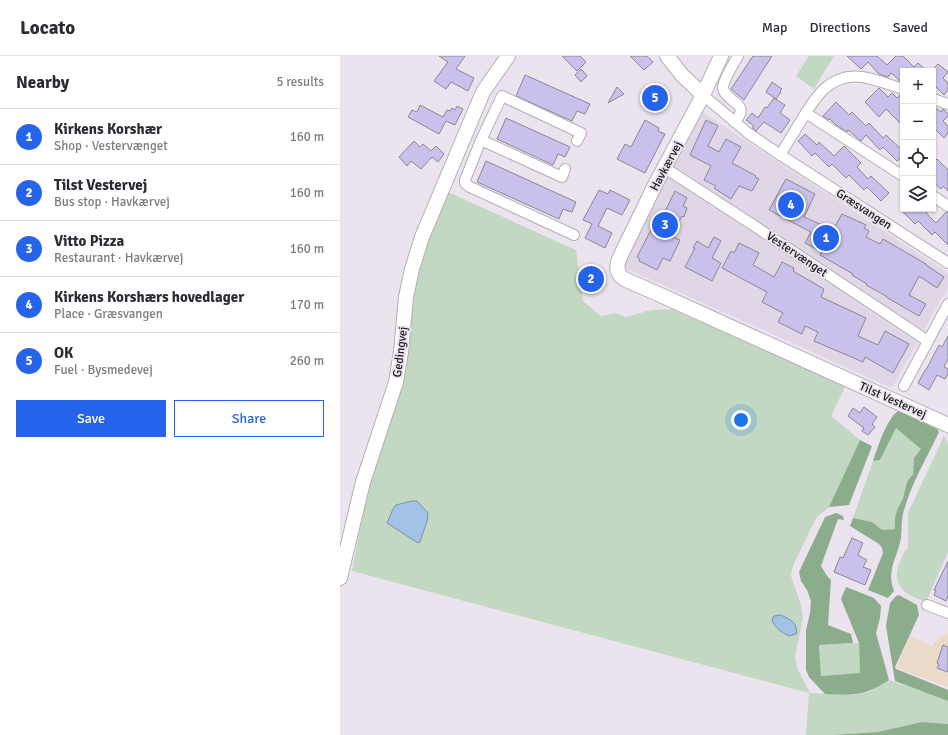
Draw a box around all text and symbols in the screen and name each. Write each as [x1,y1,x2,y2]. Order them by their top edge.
text: Locato [20,16,75,40]
text: Map [762,19,788,36]
text: Directions [810,19,871,36]
text: Saved [893,19,928,36]
map controls [900,68,936,212]
button: + [900,68,936,104]
text: Nearby [16,72,69,93]
text: 5 results [276,74,324,90]
pin: 5 [642,83,668,113]
button: − [900,104,936,140]
text: Kirkens Korshær [54,120,162,138]
text: 1 [25,129,33,145]
text: 160 m [290,129,324,145]
text: Shop · Vestervænget [54,138,168,154]
street label: Havkærvej [647,139,686,194]
button: locate [900,140,936,176]
text: Tilst Vestervej [54,176,147,194]
button: layers [900,176,936,212]
text: 2 [25,185,33,201]
text: 160 m [290,185,324,201]
street label: Græsvangen [833,186,894,233]
pin: 4 [778,190,804,220]
text: Bus stop · Havkærvej [54,194,170,210]
pin: 3 [652,210,678,240]
pin: 1 [813,223,839,253]
street label: Vestervænget [763,229,830,280]
text: Vitto Pizza [54,232,124,250]
text: 3 [25,241,33,257]
text: 160 m [290,241,324,257]
text: Restaurant · Havkærvej [54,250,183,266]
pin: 2 [578,264,604,294]
text: Kirkens Korshærs hovedlager [54,288,244,306]
text: 4 [25,297,33,313]
text: 170 m [290,297,324,313]
text: Place · Græsvangen [54,306,163,322]
street label: Gedingvej [390,326,411,378]
text: OK [54,344,73,362]
text: 5 [25,353,33,369]
text: 260 m [290,353,324,369]
text: Fuel · Bysmedevej [54,362,153,378]
street label: Tilst Vestervej [857,379,929,422]
button: Save [16,400,166,437]
button: Share [174,400,324,437]
your location [731,410,751,430]

